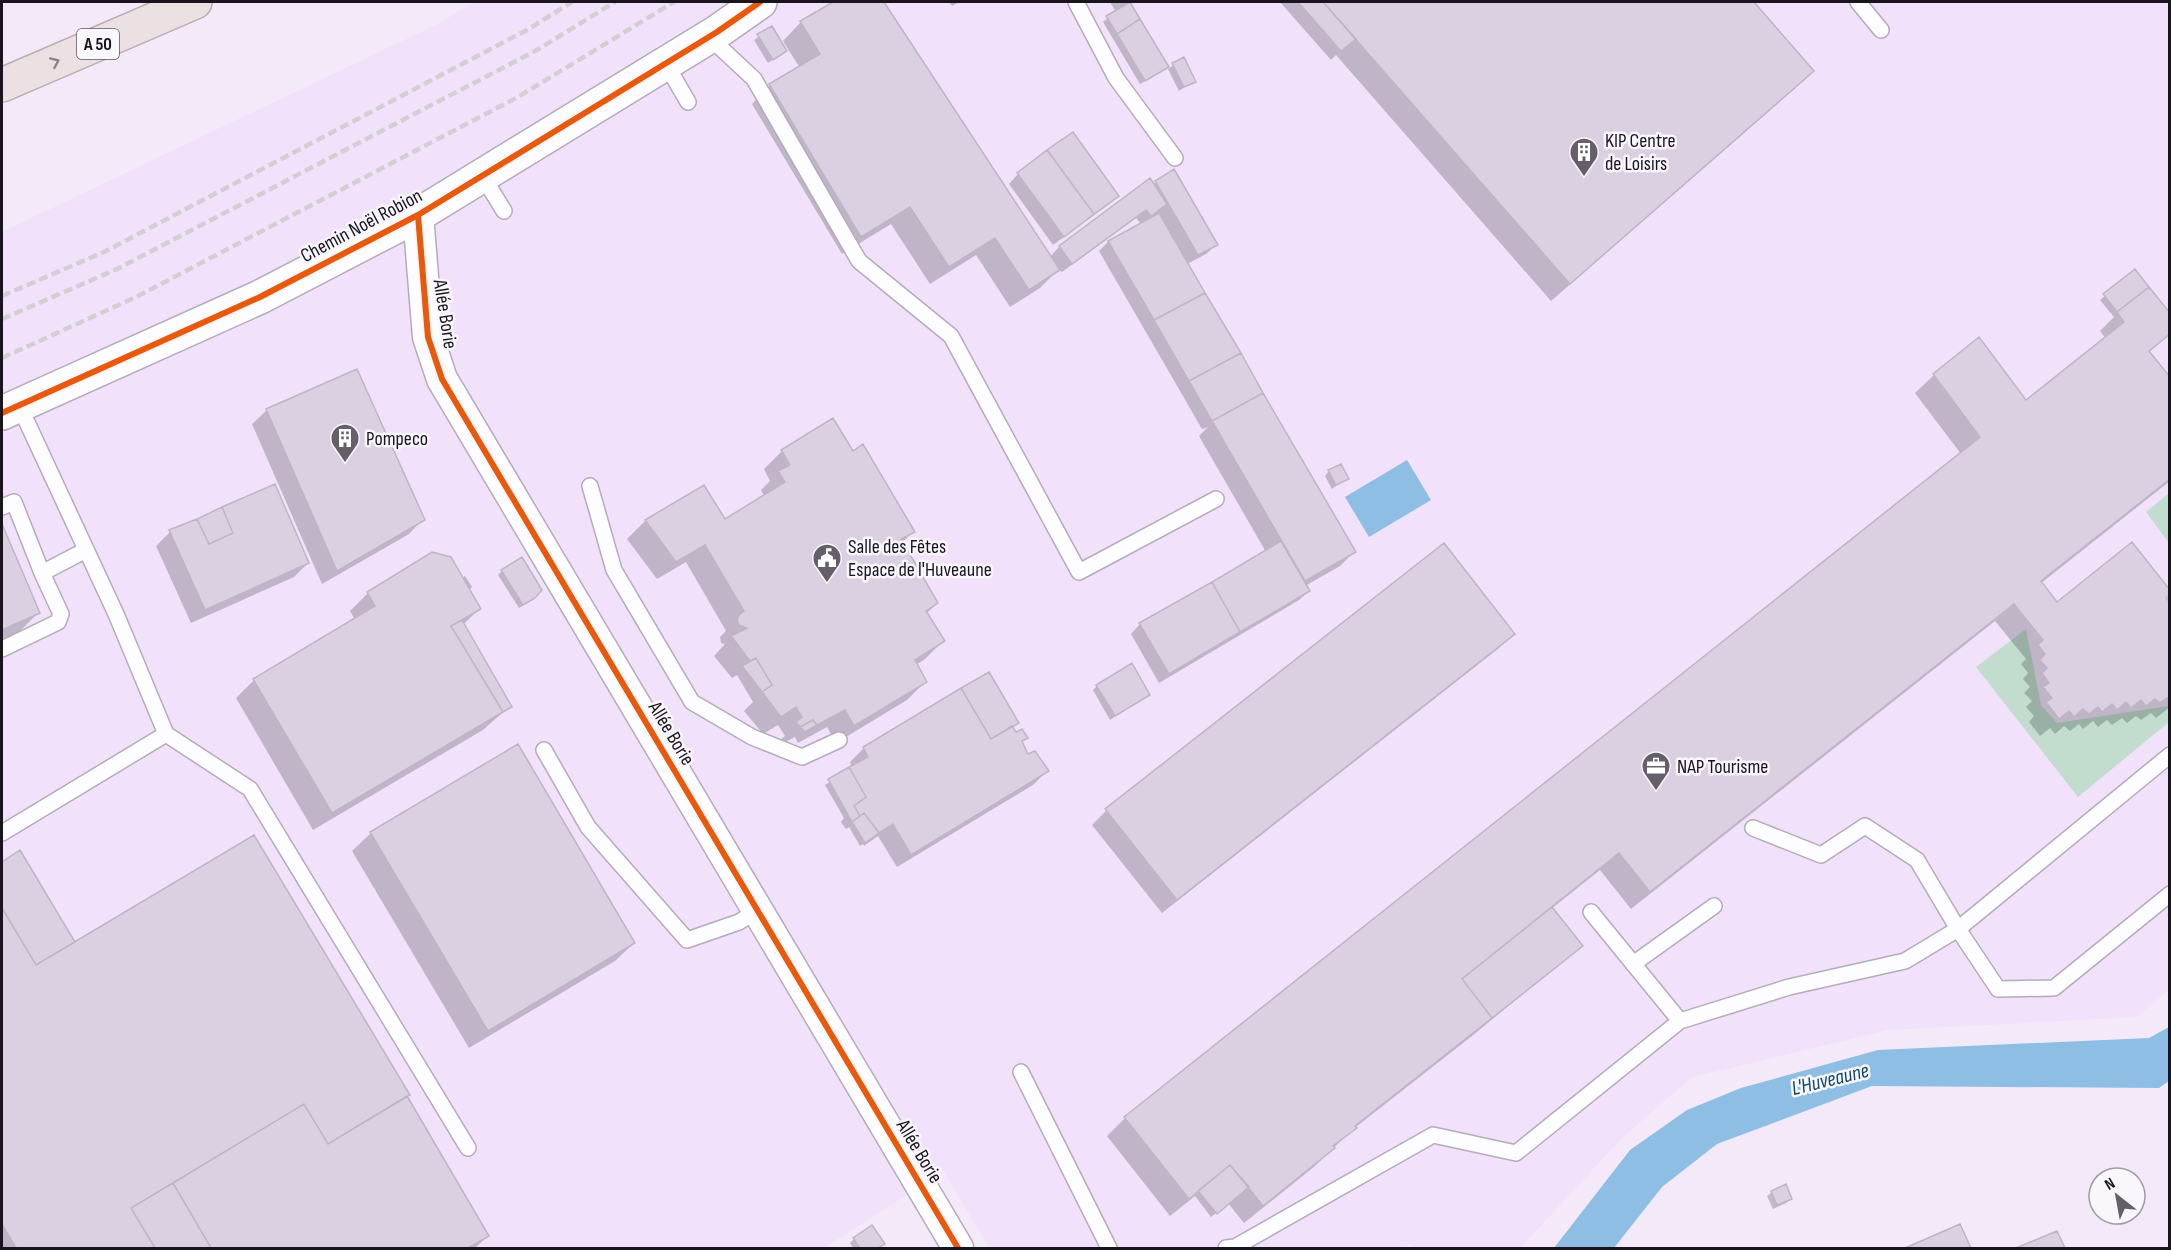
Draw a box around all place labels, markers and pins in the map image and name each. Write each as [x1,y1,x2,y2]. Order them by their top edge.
place label: KIP Centre de Loisirs [1605,129,1675,176]
building icon: KIP Centre de Loisirs [1568,136,1600,178]
building icon: Pompeco [329,422,361,464]
place label: Pompeco [366,427,428,451]
place label: Salle des Fêtes Espace de l'Huveaune [848,535,992,582]
public building icon: Salle des Fêtes Espace de l'Huveaune [811,542,843,584]
office icon: NAP Tourisme [1640,750,1672,792]
place label: NAP Tourisme [1677,755,1768,779]

